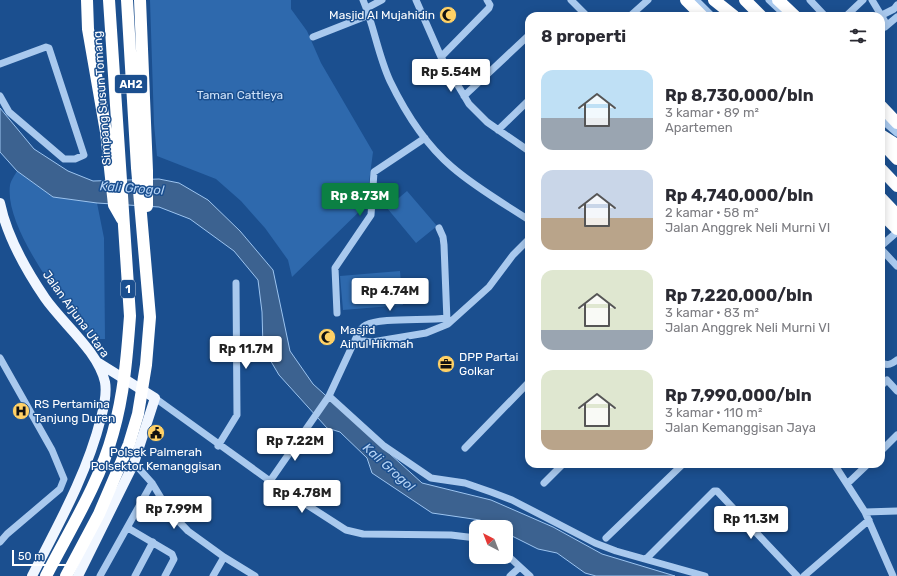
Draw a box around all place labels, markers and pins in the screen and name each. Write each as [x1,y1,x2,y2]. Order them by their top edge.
mosque icon: Masjid Al Mujahidin [438,5,458,25]
place label: Masjid Al Mujahidin [329,8,435,22]
pin: Rp 5.54M [410,59,492,93]
pin: Rp 8.73M [319,183,401,217]
pin: Rp 4.74M [349,278,431,312]
place label: Masjid Ainul Hikmah [340,323,414,351]
mosque icon: Masjid Ainul Hikmah [317,327,337,347]
pin: Rp 11.7M [205,336,287,370]
place label: DPP Partai Golkar [459,350,518,378]
office icon: DPP Partai Golkar [436,354,456,374]
place label: RS Pertamina Tanjung Duren [34,397,115,425]
hospital icon: RS Pertamina Tanjung Duren [11,401,31,421]
public building icon: Polsek Palmerah Polsektor Kemanggisan [146,423,166,443]
pin: Rp 7.22M [254,428,336,462]
place label: Polsek Palmerah Polsektor Kemanggisan [91,445,221,473]
pin: Rp 4.78M [261,480,343,514]
pin: Rp 7.99M [133,496,215,530]
pin: Rp 11.3M [710,506,792,540]

